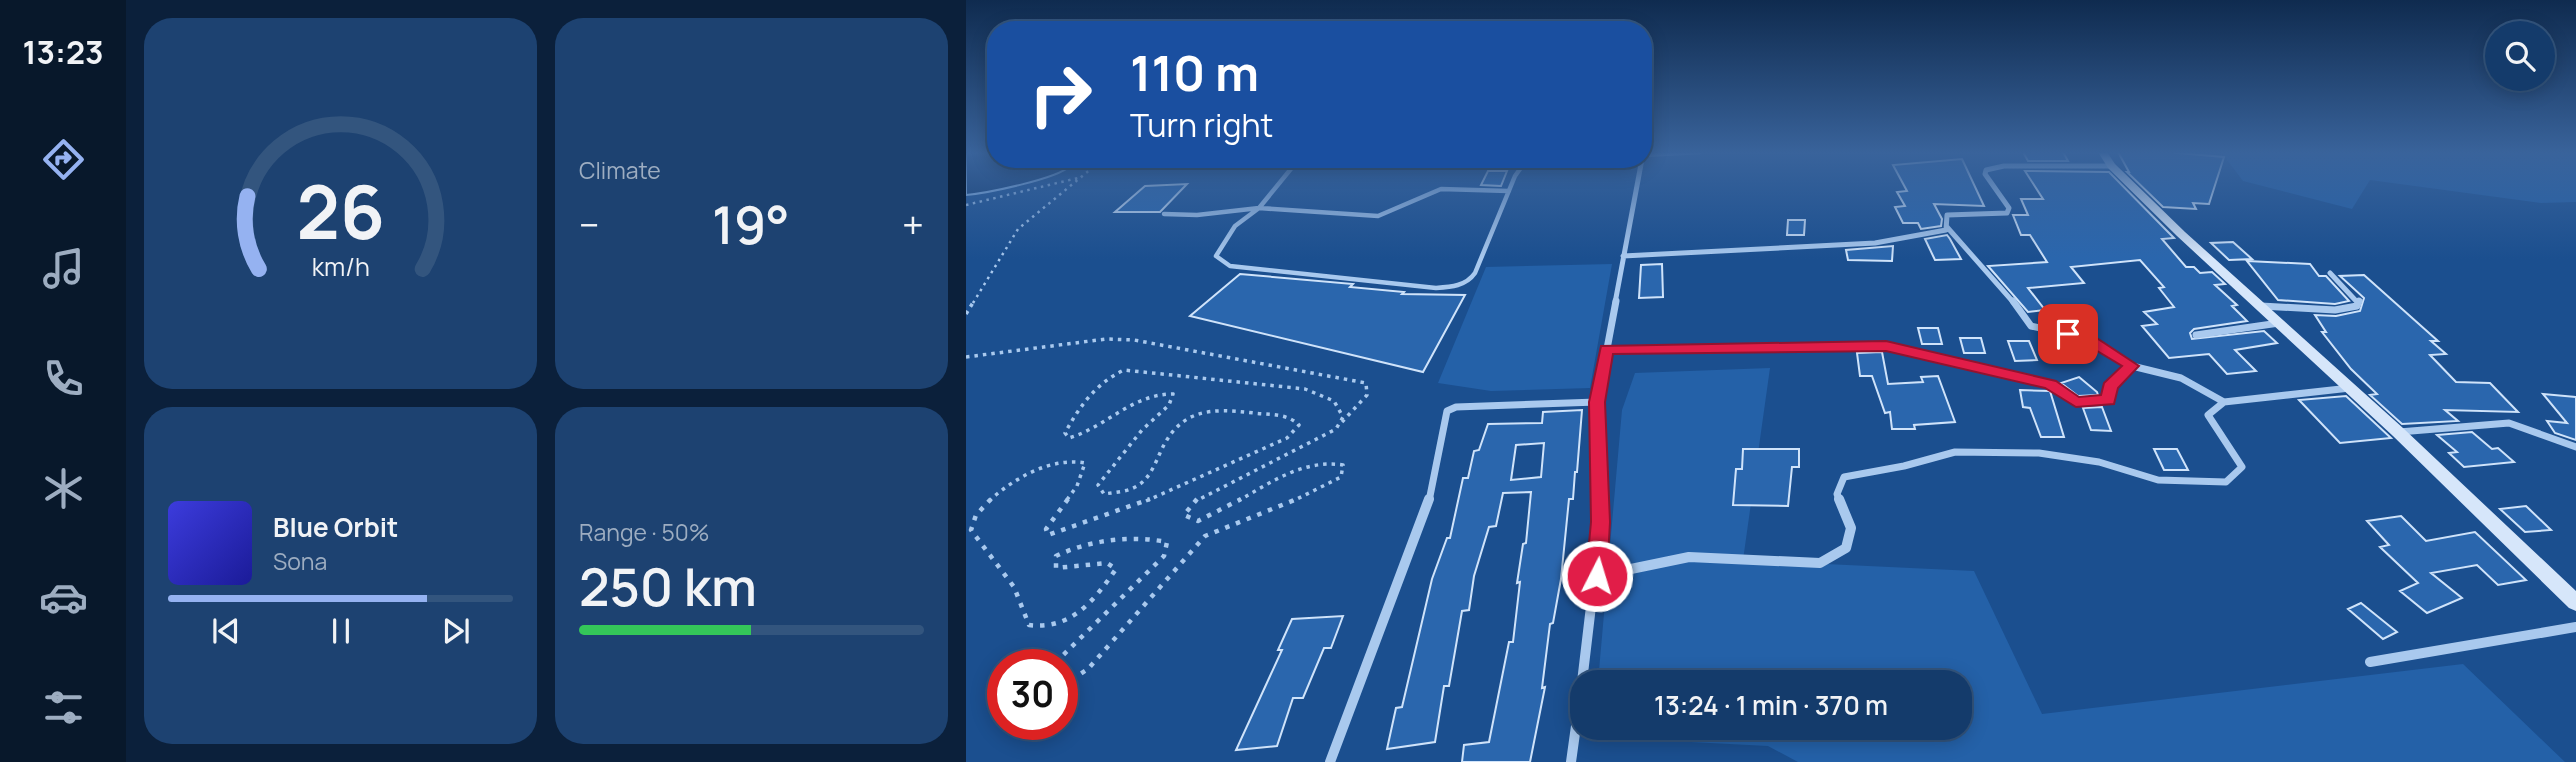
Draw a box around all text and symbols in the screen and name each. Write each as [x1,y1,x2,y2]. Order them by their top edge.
map controls [2485,21,2555,91]
button: search [2485,21,2555,91]
text: 13:23 [22,30,104,74]
text: 110 m [1130,39,1259,106]
icon: right [1015,49,1106,140]
text: Turn right [1130,103,1273,147]
icon: directions [39,135,88,184]
text: Climate [579,154,661,186]
text: 26 [296,162,385,262]
text: 19° [712,189,790,260]
text: − [579,198,600,250]
text: + [902,198,924,250]
icon: music [39,244,88,293]
text: km/h [311,249,370,284]
pin [2038,304,2098,364]
icon: arrive [2049,315,2087,353]
icon: phone [39,354,88,403]
icon: climate [39,464,88,513]
text: Blue Orbit [273,509,398,545]
text: Range · 50% [579,516,709,548]
position arrow [1560,539,1634,613]
text: Sona [273,545,327,577]
text: 250 km [579,551,757,622]
icon: car [39,573,88,622]
icon: previous [207,612,245,650]
icon: pause [322,612,360,650]
icon: next [437,612,475,650]
speed limit sign: 30 [987,649,1078,740]
icon: filters [39,683,88,732]
text: 13:24 · 1 min · 370 m [1654,687,1888,723]

